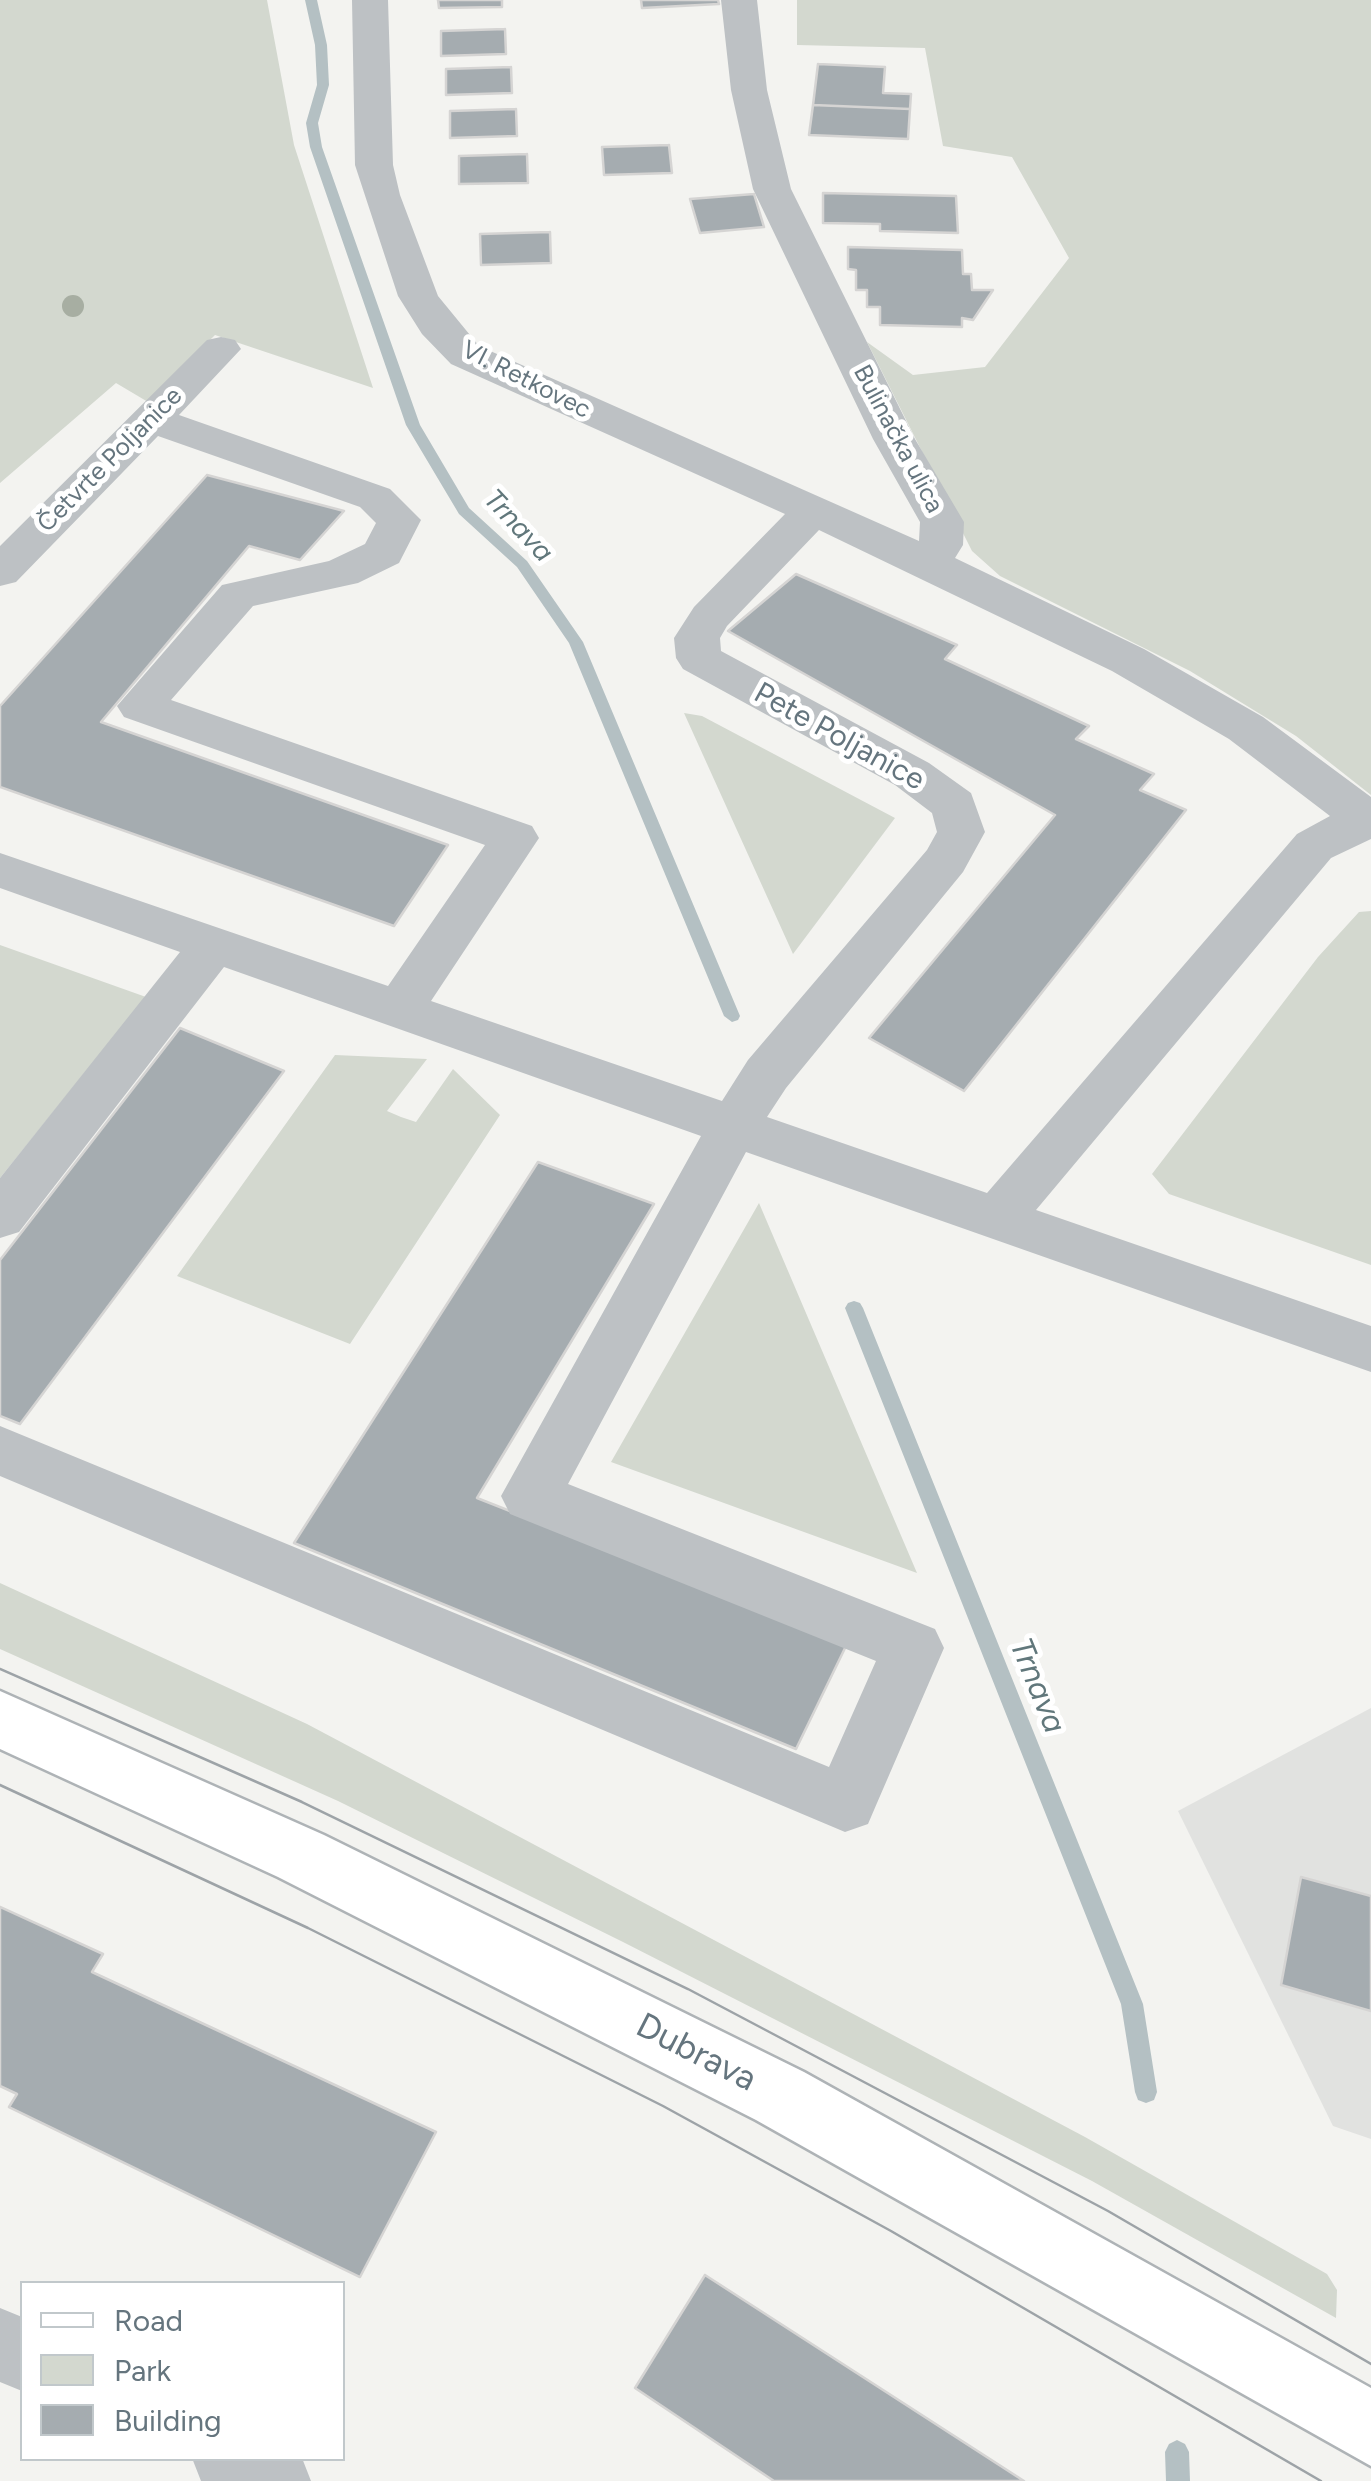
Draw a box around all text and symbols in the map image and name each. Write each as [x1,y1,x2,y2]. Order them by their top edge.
street label: VI. Retkovec [457,335,595,425]
street label: Bulinačka ulica [846,360,950,518]
street label: Četvrte Poljanice [31,381,189,539]
water label: Trnava [476,483,560,569]
street label: Pete Poljanice [748,675,930,799]
water label: Trnava [1001,1633,1073,1739]
street label: Dubrava [629,2005,763,2101]
legend [20,2281,345,2461]
text: Road [114,2302,183,2339]
text: Park [114,2352,171,2389]
text: Building [114,2402,222,2439]

